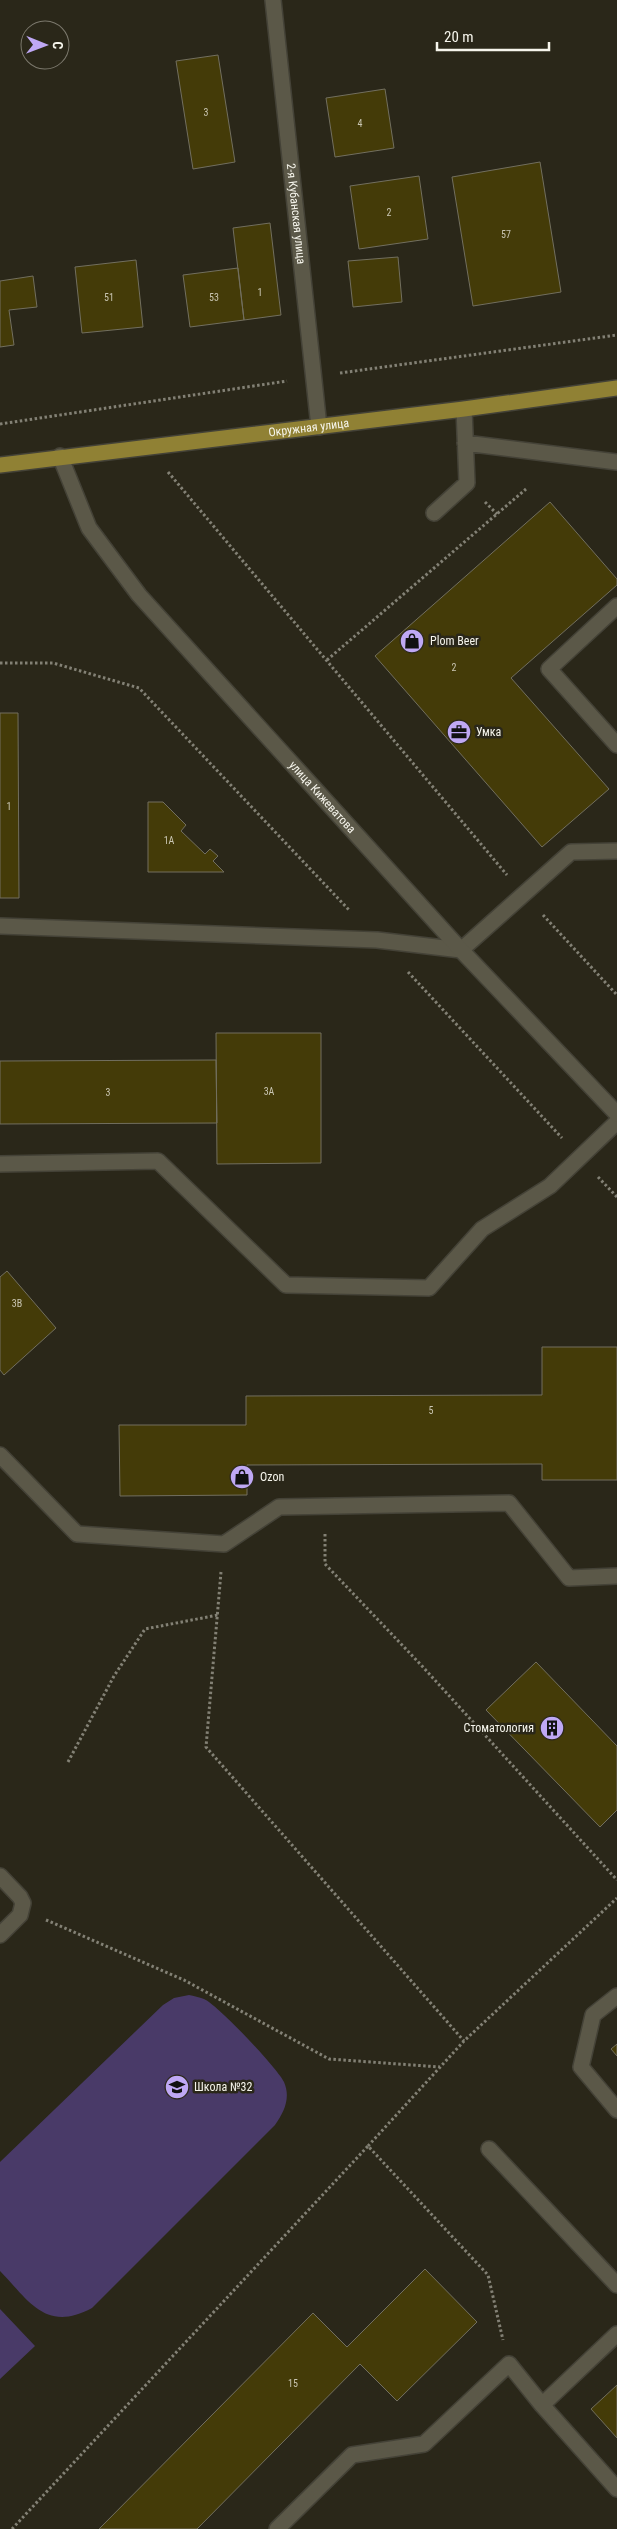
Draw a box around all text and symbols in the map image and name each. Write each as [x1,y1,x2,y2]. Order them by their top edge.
north arrow [20,20,70,70]
scale bar [437,20,550,52]
text: 20 m [444,28,474,46]
text: С [50,41,66,49]
house number: 3 [204,107,209,118]
house number: 4 [358,118,363,129]
street label: 2-я Кубанская улица [284,163,308,265]
house number: 2 [387,207,392,218]
house number: 57 [501,229,511,240]
house number: 1 [258,287,262,298]
house number: 51 [104,292,114,303]
house number: 53 [209,292,219,303]
street label: Окружная улица [268,416,350,440]
shop icon: Plom Beer [399,628,425,654]
place label: Plom Beer [430,634,479,648]
house number: 2 [452,662,457,673]
office icon: Умка [446,719,472,745]
place label: Умка [476,725,501,739]
street label: улица Кижеватова [286,758,359,836]
house number: 1 [7,801,11,812]
house number: 1А [164,835,175,846]
house number: 3А [264,1086,275,1097]
house number: 3 [106,1087,111,1098]
house number: 3В [12,1298,22,1309]
house number: 5 [429,1405,434,1416]
shop icon: Ozon [229,1464,255,1490]
place label: Ozon [260,1470,284,1484]
building icon: Стоматология [539,1715,565,1741]
place label: Стоматология [464,1721,534,1735]
school or university icon: Школа №32 [164,2074,190,2100]
place label: Школа №32 [194,2080,253,2094]
house number: 15 [288,2378,298,2389]

